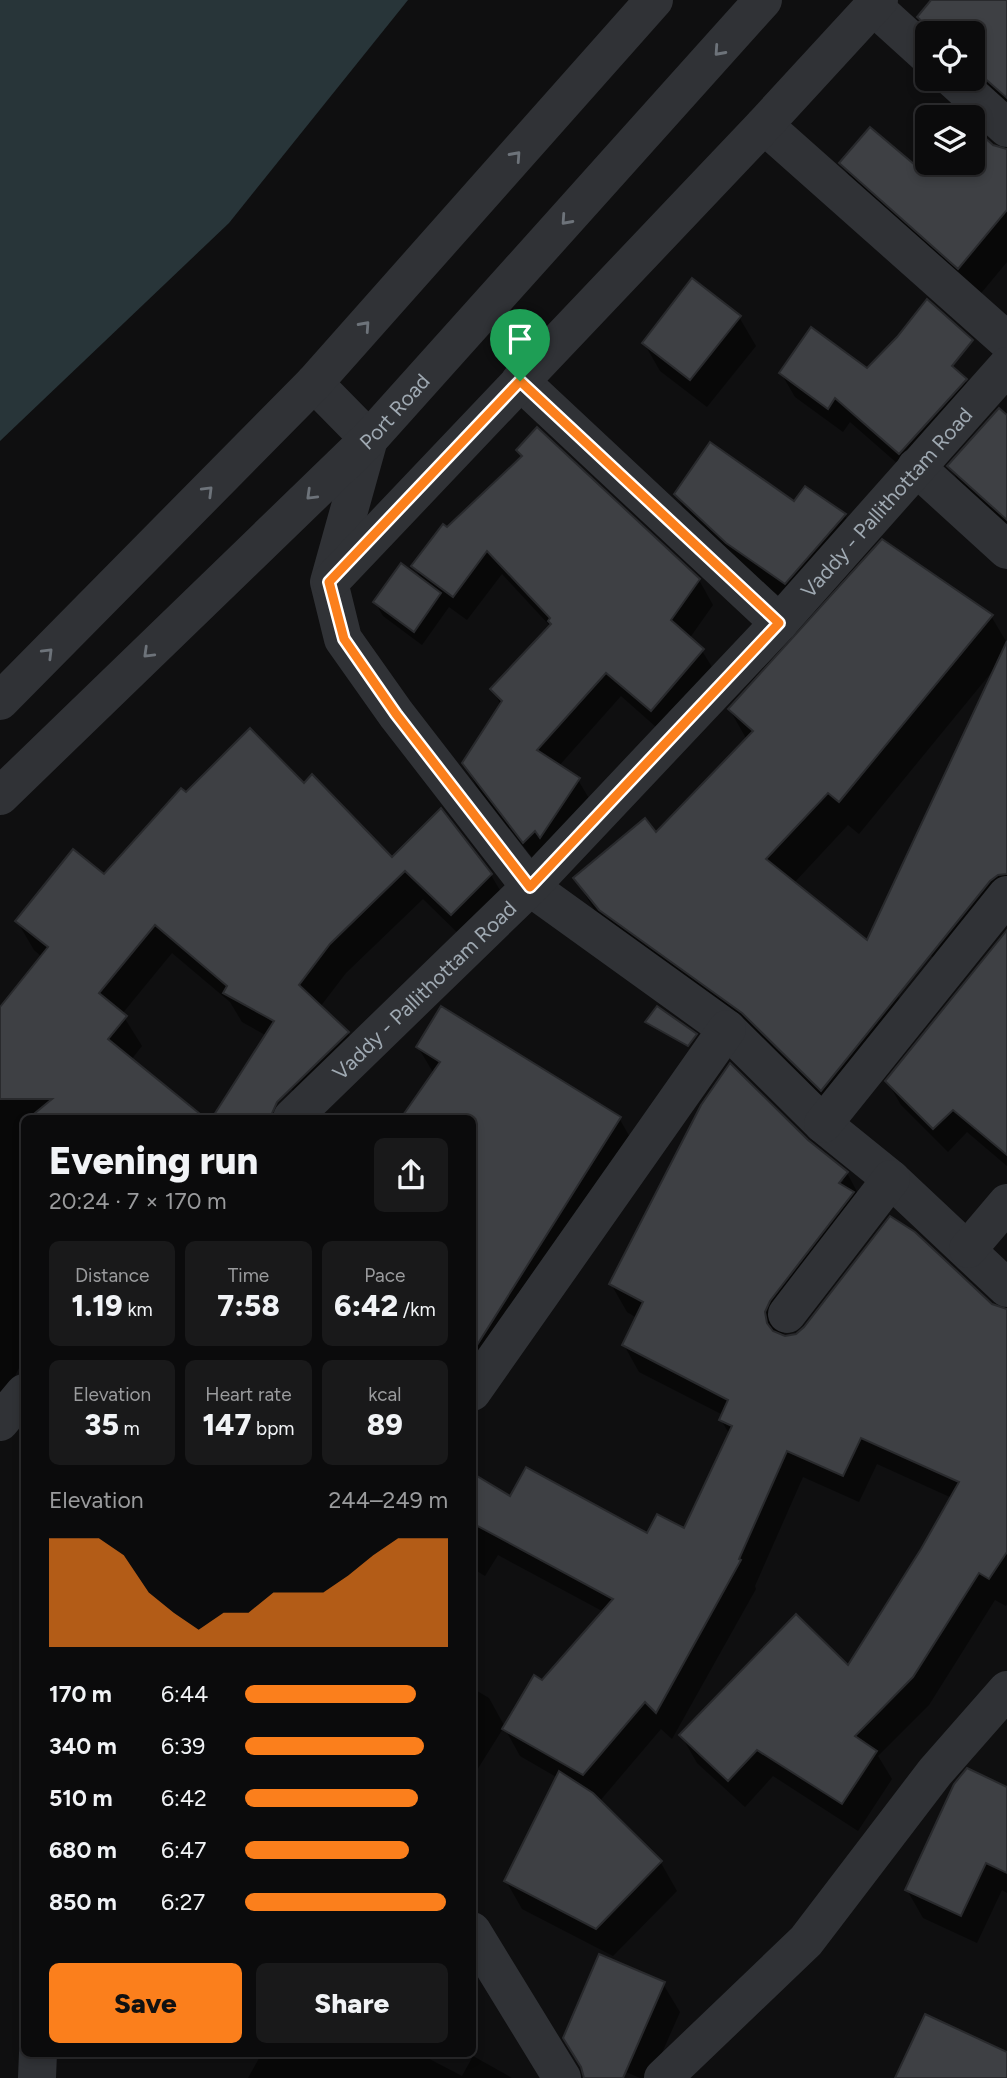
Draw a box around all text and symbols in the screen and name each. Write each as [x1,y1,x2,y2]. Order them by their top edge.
map controls [915,21,985,175]
button: locate [915,21,985,91]
one-way arrow [714,43,727,56]
button: layers [915,105,985,175]
one-way arrow [507,151,520,164]
one-way arrow [562,212,574,225]
pin [490,309,550,381]
icon: arrive [501,320,539,358]
one-way arrow [356,321,369,334]
street label: Port Road [354,368,434,454]
street label: Vaddy - Pallithottam Road [795,402,977,603]
one-way arrow [199,486,212,499]
one-way arrow [307,486,320,499]
one-way arrow [143,644,156,657]
one-way arrow [40,648,53,661]
street label: Vaddy - Pallithottam Road [327,895,521,1084]
text: Evening run [49,1138,258,1184]
button: share [374,1138,448,1212]
text: 20:24 · 7 × 170 m [49,1187,227,1215]
text: Distance [75,1264,149,1287]
text: Time [228,1264,269,1287]
text: Pace [364,1264,405,1287]
text: 1.19 [72,1287,123,1324]
text: 7:58 [217,1287,280,1324]
text: 6:42 [334,1287,398,1324]
text: km [123,1298,153,1321]
text: /km [398,1298,436,1321]
text: Elevation [73,1383,151,1406]
text: Heart rate [205,1383,292,1406]
text: kcal [368,1383,401,1406]
text: 35 [85,1406,119,1443]
text: 147 [202,1406,251,1443]
text: 89 [367,1406,403,1443]
text: m [119,1417,140,1440]
text: bpm [251,1417,295,1440]
text: Elevation [49,1486,144,1514]
text: 244–249 m [329,1486,448,1514]
text: 170 m [49,1680,112,1708]
text: 6:44 [161,1680,208,1708]
text: 340 m [49,1732,117,1760]
text: 6:39 [161,1732,205,1760]
text: 510 m [49,1784,113,1812]
text: 6:42 [161,1784,207,1812]
text: 680 m [49,1836,117,1864]
text: 6:47 [161,1836,206,1864]
text: 850 m [49,1888,117,1916]
text: 6:27 [161,1888,205,1916]
button: Save [49,1963,242,2043]
button: Share [256,1963,448,2043]

